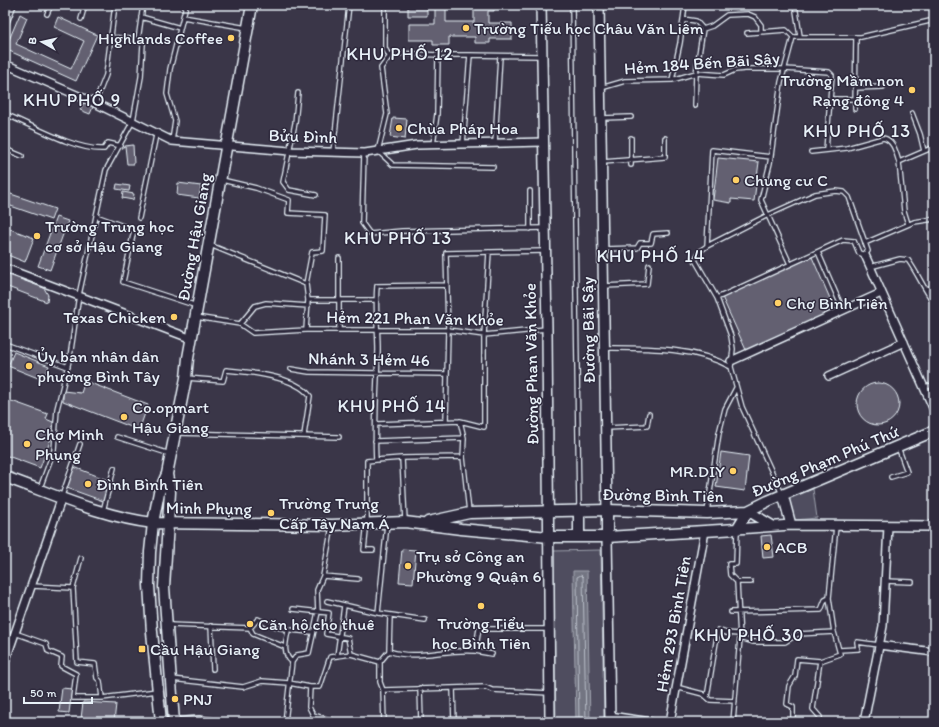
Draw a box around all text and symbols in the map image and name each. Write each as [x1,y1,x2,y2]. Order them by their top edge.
place label: Trường Tiểu học Châu Văn Liêm [474,18,704,38]
north arrow [22,22,62,62]
marker: Trường Tiểu học Châu Văn Liêm [461,23,471,33]
place label: Highlands Coffee [98,28,223,48]
marker: Highlands Coffee [226,33,236,43]
text: B [26,36,40,45]
district label: KHU PHỐ 12 [346,43,454,65]
street label: Hẻm 184 Bến Bãi Sậy [623,48,781,78]
place label: Trường Mầm non Rạng đông 4 [780,70,904,110]
marker: Trường Mầm non Rạng đông 4 [907,85,917,95]
district label: KHU PHỐ 9 [23,89,121,111]
place label: Chùa Pháp Hoa [407,118,518,138]
district label: KHU PHỐ 13 [803,120,911,142]
marker: Chùa Pháp Hoa [394,123,404,133]
street label: Bửu Đình [268,125,338,147]
place label: Chung cư C [744,170,828,190]
street label: Đường Hậu Giang [173,171,215,302]
marker: Chung cư C [731,175,741,185]
place label: Trường Trung học cơ sở Hậu Giang [45,216,174,256]
district label: KHU PHỐ 13 [344,227,452,249]
marker: Trường Trung học cơ sở Hậu Giang [32,231,42,241]
district label: KHU PHỐ 14 [597,245,705,267]
street label: Đường Bãi Sậy [577,276,599,384]
street label: Đường Phan Văn Khỏe [520,283,542,445]
place label: Chợ Bình Tiên [786,293,888,313]
marker: Chợ Bình Tiên [773,298,783,308]
street label: Hẻm 221 Phan Văn Khỏe [326,306,504,330]
place label: Texas Chicken [63,307,166,327]
marker: Texas Chicken [169,312,179,322]
place label: Ủy ban nhân dân phường Bình Tây [37,346,160,386]
street label: Nhánh 3 Hẻm 46 [308,348,430,370]
marker: Ủy ban nhân dân phường Bình Tây [24,361,34,371]
district label: KHU PHỐ 14 [338,395,446,417]
place label: Co.opmart Hậu Giang [132,397,209,437]
marker: Co.opmart Hậu Giang [119,412,129,422]
street label: Đường Phạm Phú Thứ [748,421,902,501]
place label: Chợ Minh Phụng [35,424,104,464]
marker: Chợ Minh Phụng [22,439,32,449]
place label: MR.DIY [670,461,725,481]
marker: MR.DIY [728,466,738,476]
place label: Đình Bình Tiên [96,474,203,494]
marker: Đình Bình Tiên [83,479,93,489]
street label: Đường Bình Tiên [602,484,724,506]
place label: Trường Trung Cấp Tây Nam Á [279,493,390,533]
street label: Minh Phụng [166,497,253,519]
marker: Trường Trung Cấp Tây Nam Á [266,508,276,518]
place label: ACB [775,537,808,557]
marker: ACB [762,542,772,552]
place label: Trụ sở Công an Phường 9 Quận 6 [416,546,541,586]
street label: Hẻm 293 Bình Tiên [651,554,695,694]
marker: Trụ sở Công an Phường 9 Quận 6 [403,561,413,571]
marker: Trường Tiểu học Bình Tiên [476,601,486,611]
place label: Trường Tiểu học Bình Tiên [432,613,530,653]
place label: Căn hộ cho thuê [258,614,375,634]
marker: Căn hộ cho thuê [245,619,255,629]
district label: KHU PHỐ 30 [694,624,804,646]
place label: Cầu Hậu Giang [150,639,260,659]
marker: Cầu Hậu Giang [137,644,147,654]
scale bar [24,679,92,705]
text: 50 m [30,686,56,700]
place label: PNJ [183,689,213,709]
marker: PNJ [170,694,180,704]

